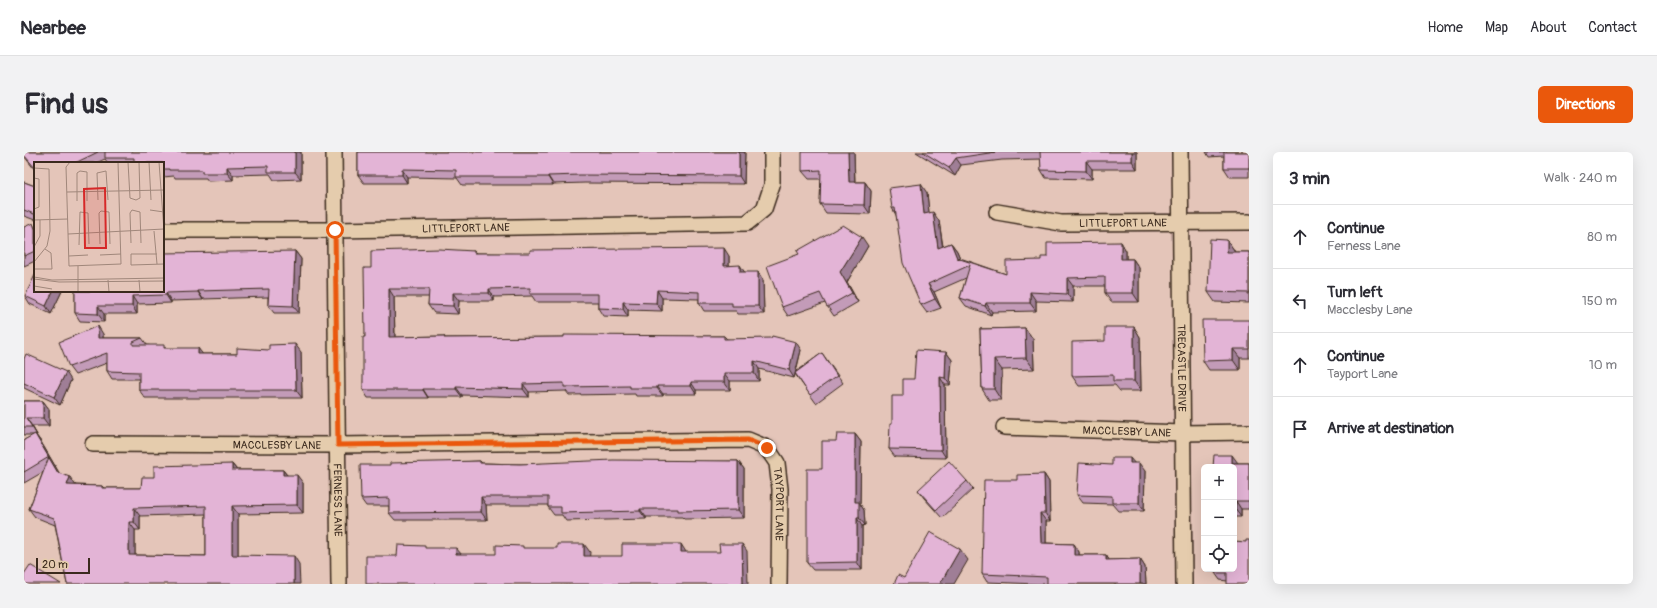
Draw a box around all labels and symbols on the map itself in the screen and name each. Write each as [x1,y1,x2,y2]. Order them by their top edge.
inset map [34,162,164,292]
street label: LITTLEPORT LANE [1079,216,1167,230]
route start [326,221,344,239]
street label: LITTLEPORT LANE [422,221,510,236]
street label: TRECASTLE DRIVE [1175,324,1188,412]
street label: MACCLESBY LANE [1082,424,1172,440]
street label: MACCLESBY LANE [233,439,322,452]
route end [758,439,776,457]
street label: FERNESS LANE [331,463,344,537]
street label: TAYPORT LANE [771,467,786,541]
scale bar [36,556,90,575]

